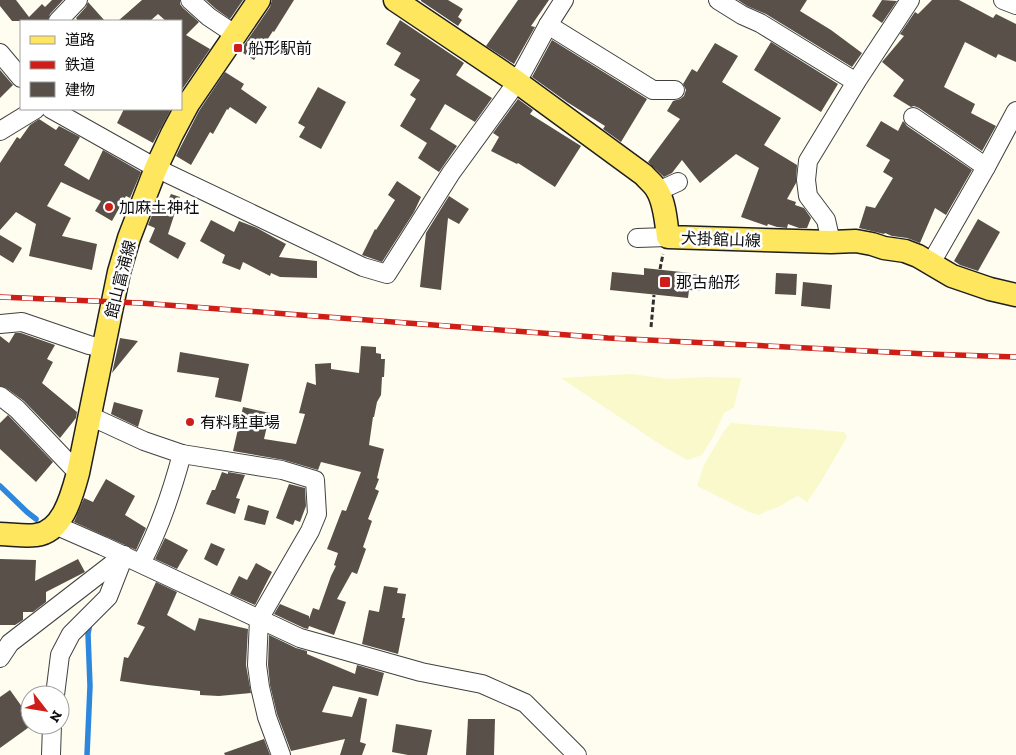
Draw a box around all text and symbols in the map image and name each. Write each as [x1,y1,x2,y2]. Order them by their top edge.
legend [20,20,182,110]
text: 道路 [65,31,95,49]
place label: 船形駅前 [248,39,312,58]
marker: 船形駅前 [232,42,244,54]
text: 鉄道 [65,56,95,74]
text: 建物 [65,81,95,99]
place label: 加麻土神社 [119,198,199,217]
marker: 加麻土神社 [103,201,115,213]
street label: 犬掛館山線 [681,229,761,250]
street label: 館山富浦線 [102,238,139,320]
place label: 那古船形 [676,273,740,292]
marker: 那古船形 [658,275,672,289]
place label: 有料駐車場 [200,413,280,432]
marker: 有料駐車場 [184,416,196,428]
north arrow [20,685,70,735]
text: N [46,707,66,726]

